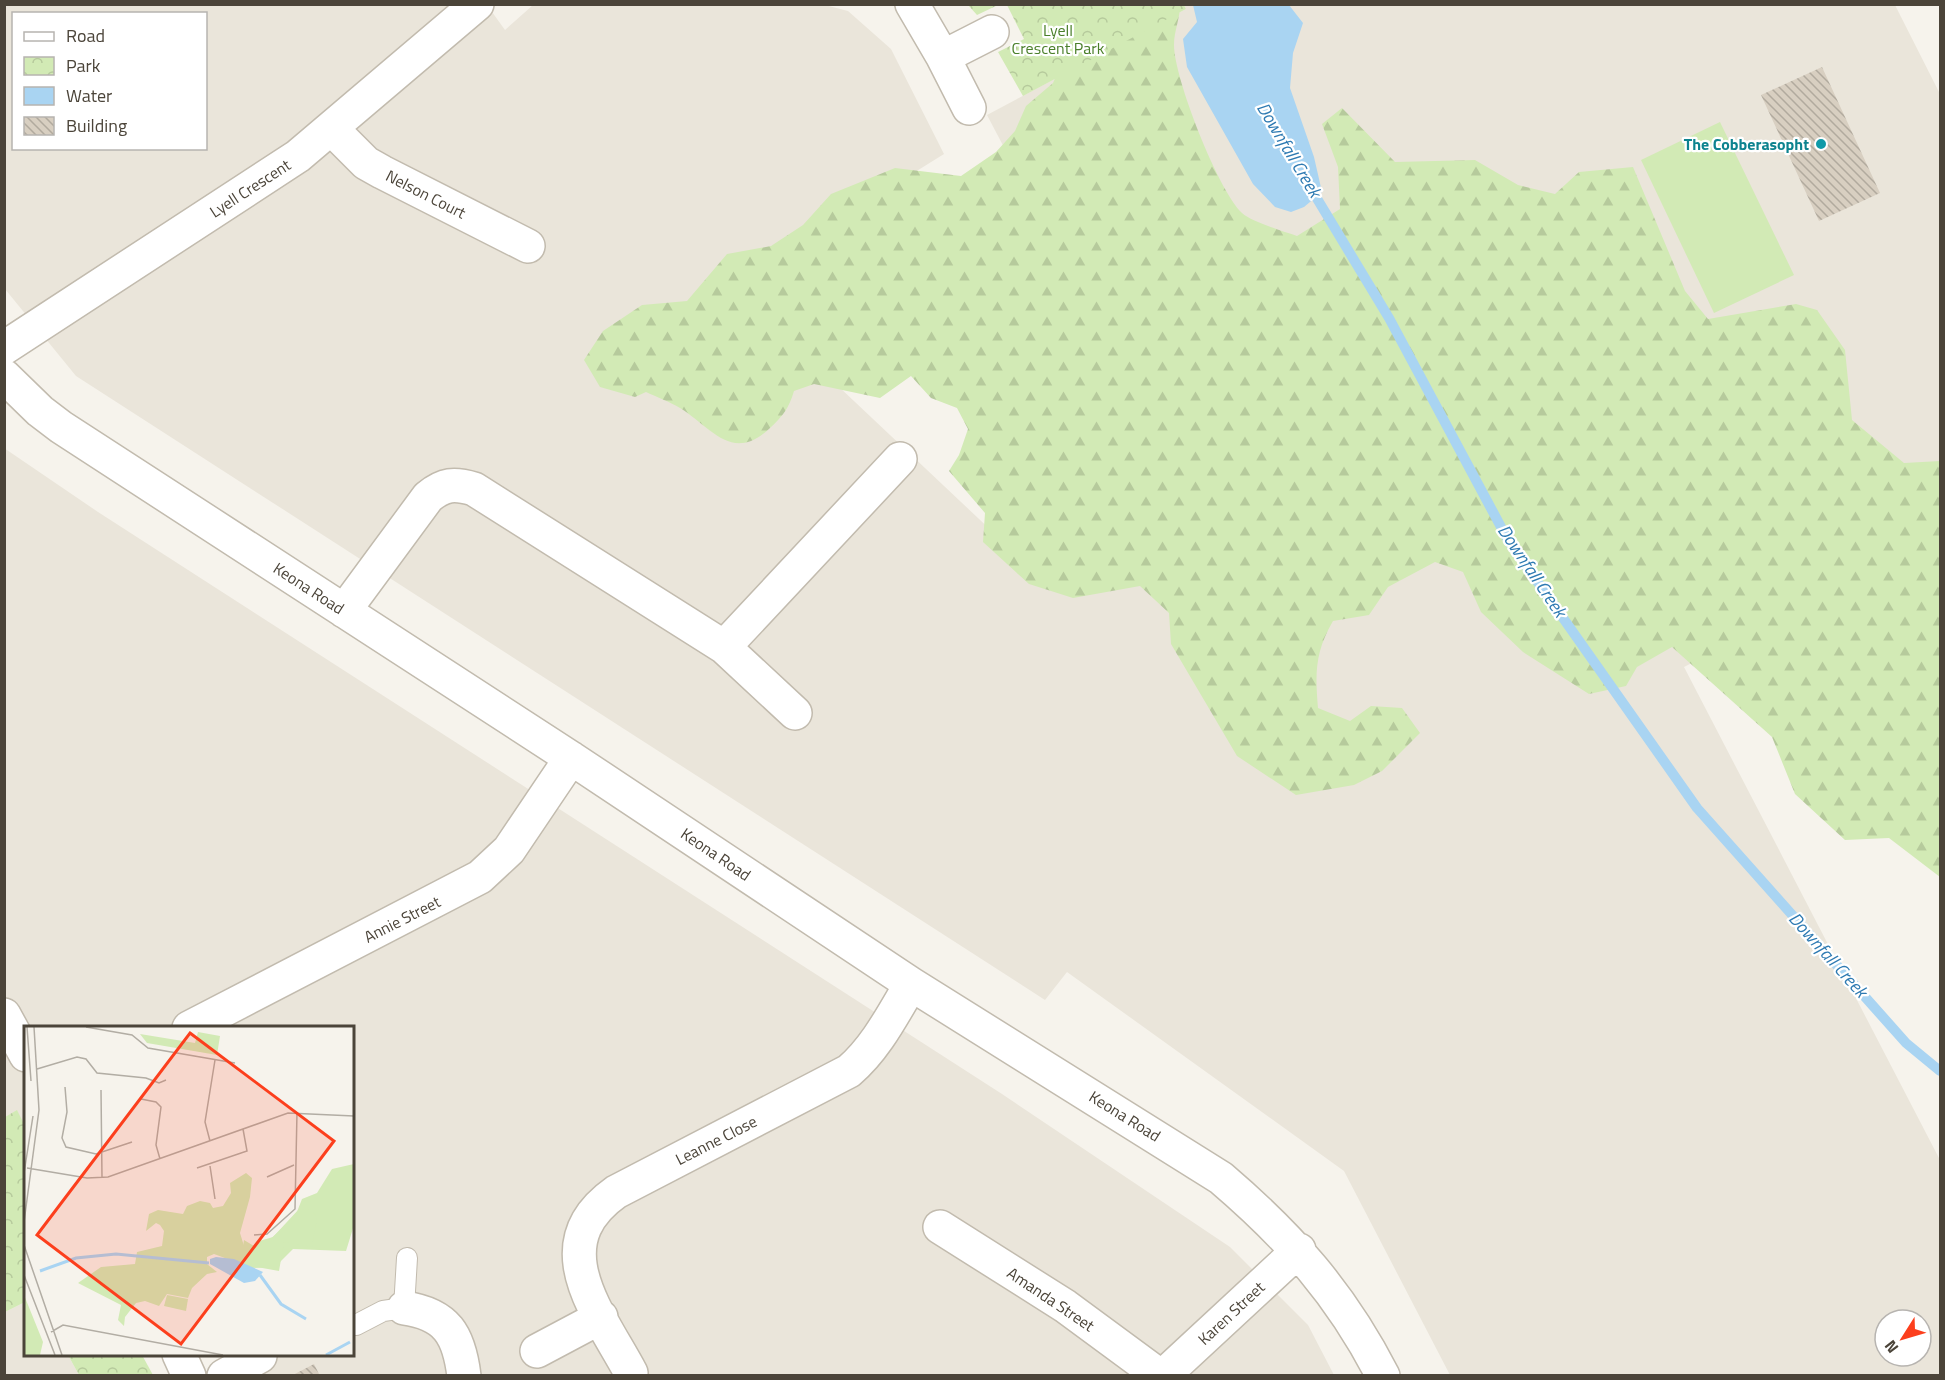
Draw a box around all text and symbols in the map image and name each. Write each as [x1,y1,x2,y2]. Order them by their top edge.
legend [12,12,207,150]
park label: Lyell Crescent Park [1012,18,1105,60]
text: Road [66,22,105,49]
text: Park [66,52,101,79]
text: Water [66,82,112,109]
water label: Downfall Creek [1250,97,1330,204]
text: Building [66,112,127,139]
place label: The Cobberasopht [1684,132,1809,156]
marker: The Cobberasopht [1814,137,1828,151]
street label: Lyell Crescent [205,153,295,223]
street label: Nelson Court [382,164,471,225]
water label: Downfall Creek [1491,519,1575,624]
street label: Keona Road [269,556,349,620]
street label: Keona Road [676,822,756,886]
street label: Annie Street [360,889,445,949]
water label: Downfall Creek [1783,906,1876,1005]
inset map [24,1026,354,1356]
street label: Keona Road [1085,1085,1165,1147]
street label: Leanne Close [671,1109,761,1171]
street label: Amanda Street [1003,1261,1100,1337]
street label: Karen Street [1192,1275,1270,1350]
north arrow [1873,1308,1933,1368]
text: N [1878,1335,1904,1359]

